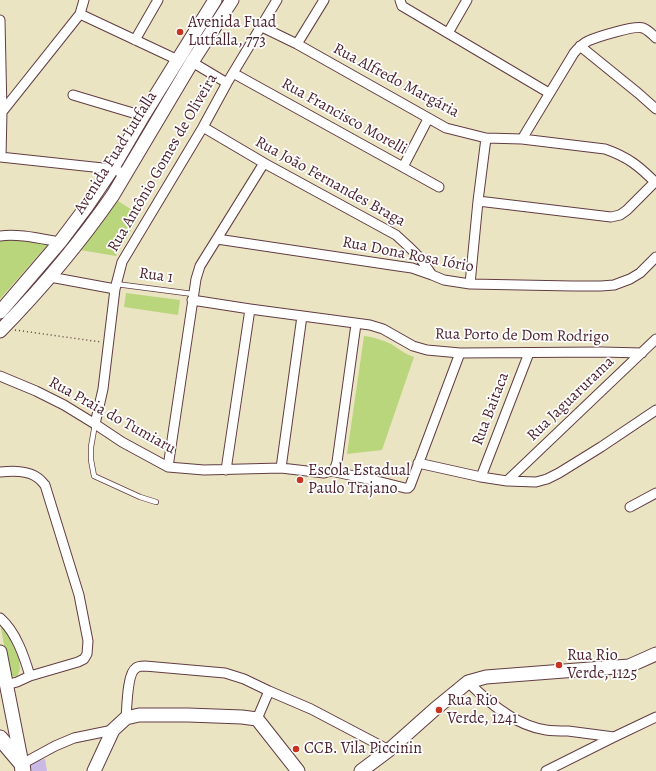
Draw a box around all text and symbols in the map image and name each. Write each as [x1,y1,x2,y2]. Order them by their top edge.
place label: Avenida Fuad Lutfalla, 773 [188,13,276,51]
marker: Avenida Fuad Lutfalla, 773 [175,27,185,37]
street label: Rua Alfredo Margária [330,40,462,122]
street label: Rua Antônio Gomes de Oliveira [104,70,222,256]
street label: Rua Francisco Morelli [278,74,410,160]
street label: Avenida Fuad Lutfalla [70,88,162,218]
street label: Rua João Fernandes Braga [251,133,409,231]
street label: Rua Dona Rosa Iório [341,233,475,277]
street label: Rua 1 [138,264,174,288]
street label: Rua Porto de Dom Rodrigo [435,325,609,347]
street label: Rua Jaguarurama [523,353,619,445]
street label: Rua Baitaca [468,370,514,448]
street label: Rua Praia do Tumiaru [45,373,179,459]
place label: Escola Estadual Paulo Trajano [308,461,410,499]
marker: Escola Estadual Paulo Trajano [295,475,305,485]
place label: Rua Rio Verde, 1125 [567,646,637,684]
marker: Rua Rio Verde, 1125 [554,660,564,670]
place label: Rua Rio Verde, 1241 [447,691,518,729]
marker: Rua Rio Verde, 1241 [434,705,444,715]
place label: CCB. Vila Piccinin [304,739,422,759]
marker: CCB. Vila Piccinin [291,744,301,754]

